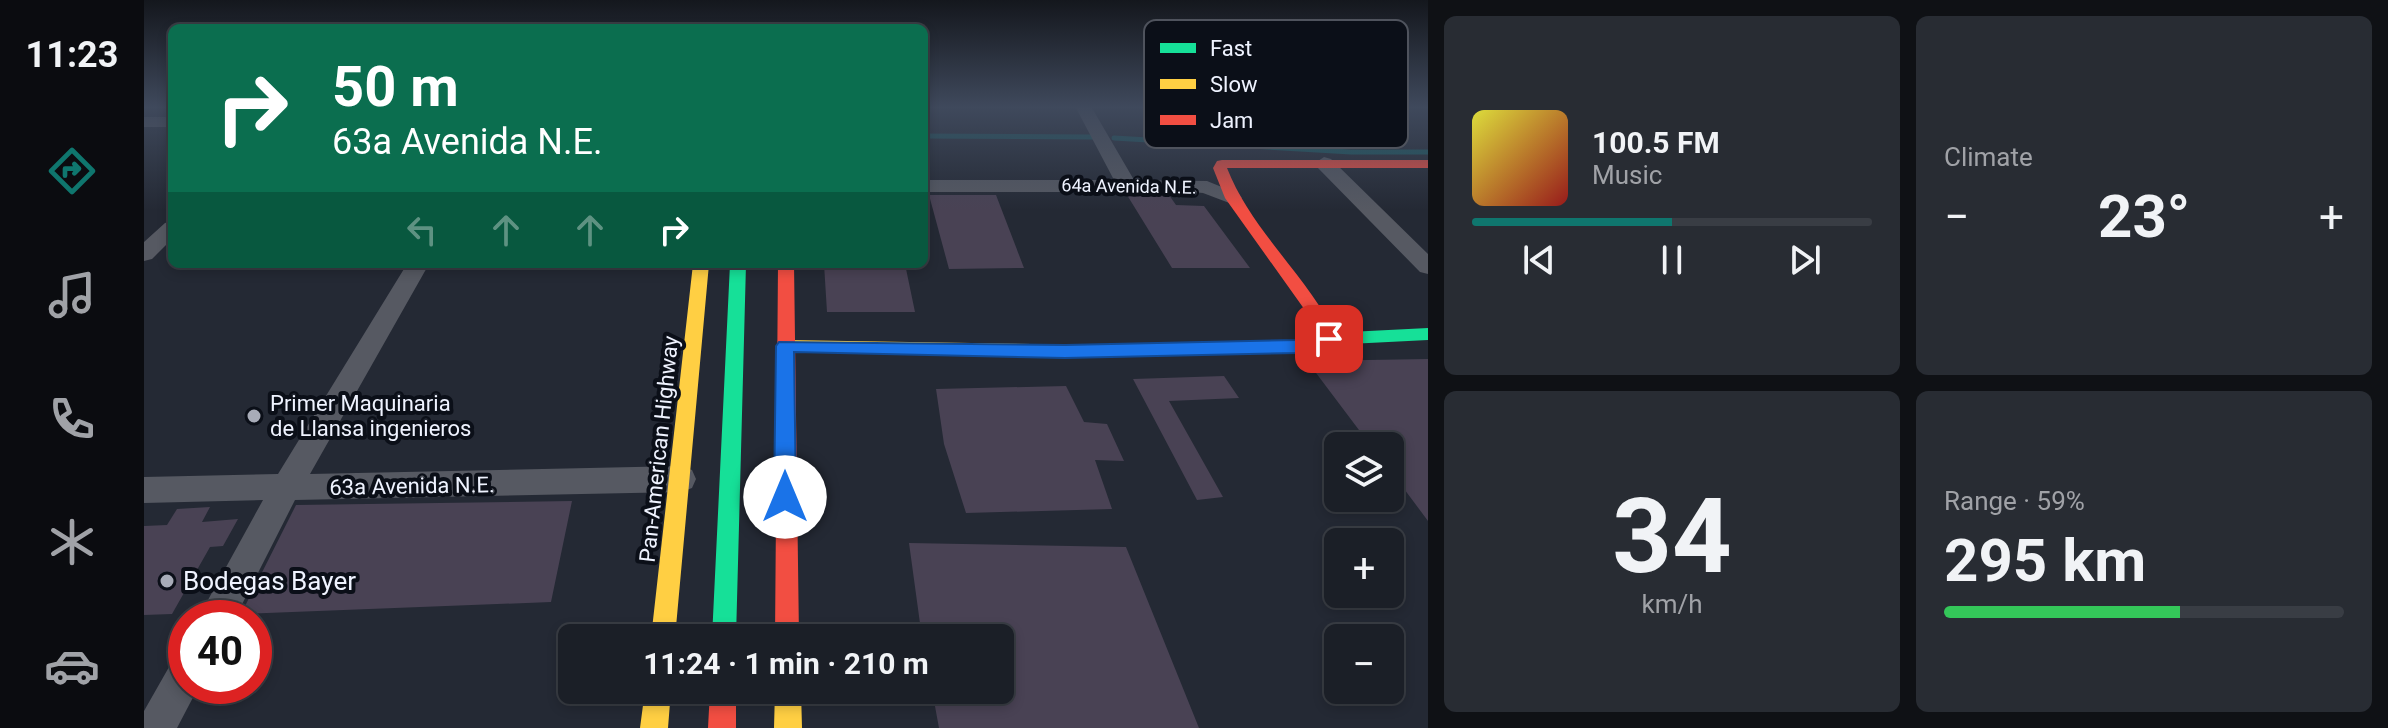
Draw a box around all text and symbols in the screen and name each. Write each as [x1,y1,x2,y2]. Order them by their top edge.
legend [1144,20,1408,148]
text: 11:23 [26,34,118,76]
text: Fast [1210,36,1252,61]
text: 50 m [332,54,459,120]
icon: right [200,56,304,160]
text: Slow [1210,72,1258,97]
text: Jam [1210,108,1253,133]
text: 63a Avenida N.E. [332,121,602,163]
text: 100.5 FM [1592,125,1720,160]
text: Climate [1944,142,2033,172]
icon: directions [44,143,100,199]
text: Music [1592,160,1662,190]
street label: 64a Avenida N.E. [1061,174,1197,198]
text: 23° [2098,181,2190,252]
text: − [1944,191,1969,243]
text: + [2319,191,2344,243]
icon: left [400,208,444,252]
icon: ahead [484,208,528,252]
icon: ahead [568,208,612,252]
icon: right [652,208,696,252]
icon: previous [1517,238,1561,282]
icon: pause [1650,238,1694,282]
icon: next [1783,238,1827,282]
icon: music [44,267,100,323]
pin [1295,305,1363,373]
icon: arrive [1307,317,1351,361]
street label: Pan-American Highway [635,334,683,563]
icon: phone [44,391,100,447]
place label: Primer Maquinaria de Llansa ingenieros [270,391,471,441]
marker: Primer Maquinaria de Llansa ingenieros [245,407,263,425]
map controls [1324,432,1404,704]
button: layers [1324,432,1404,512]
position arrow [743,455,827,539]
street label: 63a Avenida N.E. [329,472,495,500]
text: 34 [1612,476,1732,597]
text: Range · 59% [1944,486,2085,516]
icon: climate [44,514,100,570]
text: 295 km [1944,525,2146,596]
button: + [1324,528,1404,608]
place label: Bodegas Bayer [183,566,356,596]
marker: Bodegas Bayer [158,572,176,590]
text: km/h [1641,589,1703,619]
speed limit sign: 40 [168,600,272,704]
button: − [1324,624,1404,704]
icon: car [44,638,100,694]
text: 11:24 · 1 min · 210 m [643,646,929,681]

